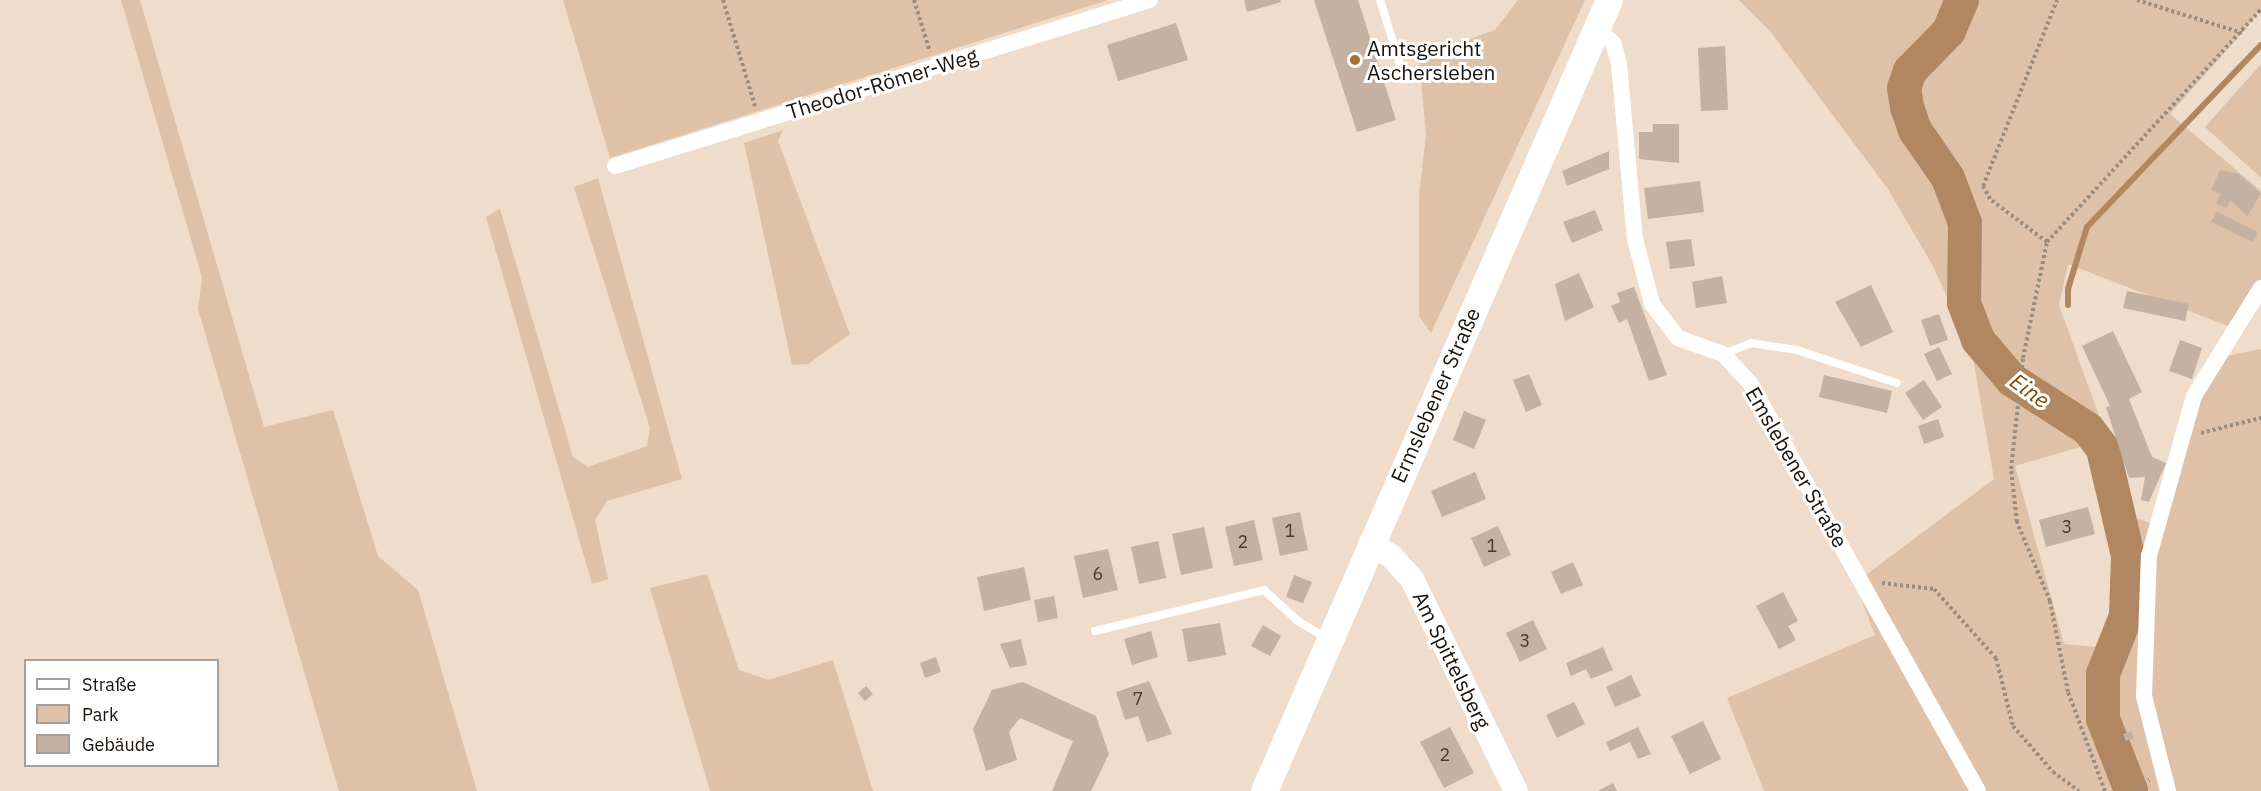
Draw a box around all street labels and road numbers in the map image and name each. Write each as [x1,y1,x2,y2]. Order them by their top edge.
street label: Theodor-Römer-Weg [784,42,980,124]
street label: Ermslebener Straße [1385,304,1485,486]
street label: Emslebener Straße [1741,382,1853,552]
street label: Am Spittelsberg [1408,587,1496,733]

